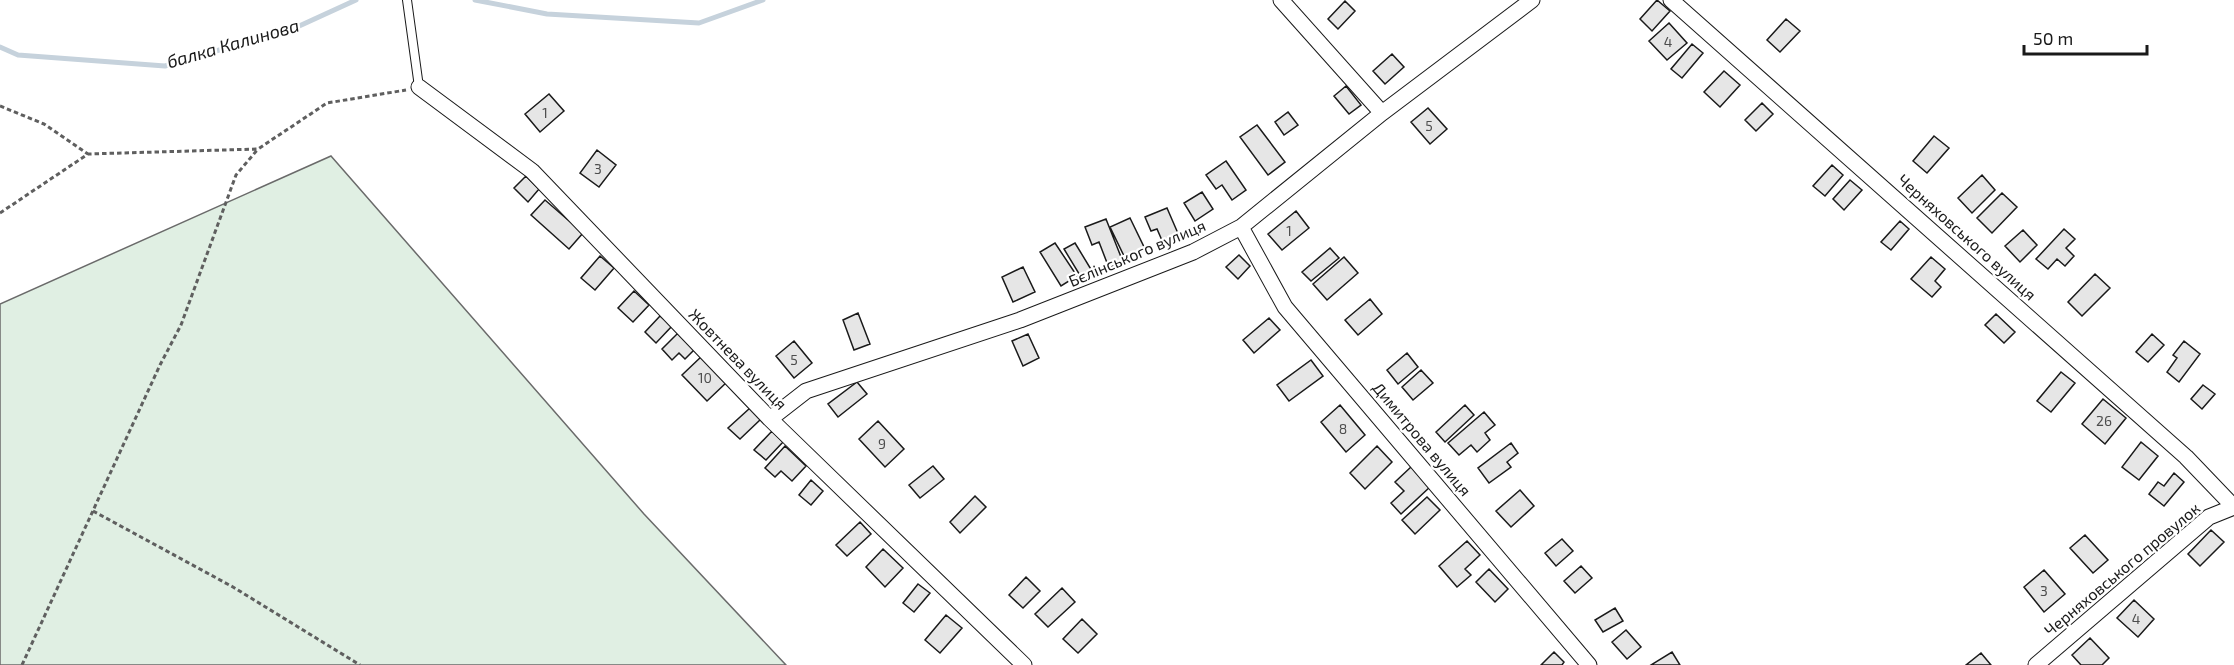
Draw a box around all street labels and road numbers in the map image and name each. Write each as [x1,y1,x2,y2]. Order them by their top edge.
street label: Черняховського вулиця [1894,170,2040,304]
street label: Бєлінського вулиця [1065,215,1209,291]
street label: Жовтнева вулиця [685,304,791,414]
street label: Димитрова вулиця [1368,378,1476,500]
street label: Черняховського провулок [2040,498,2204,640]

